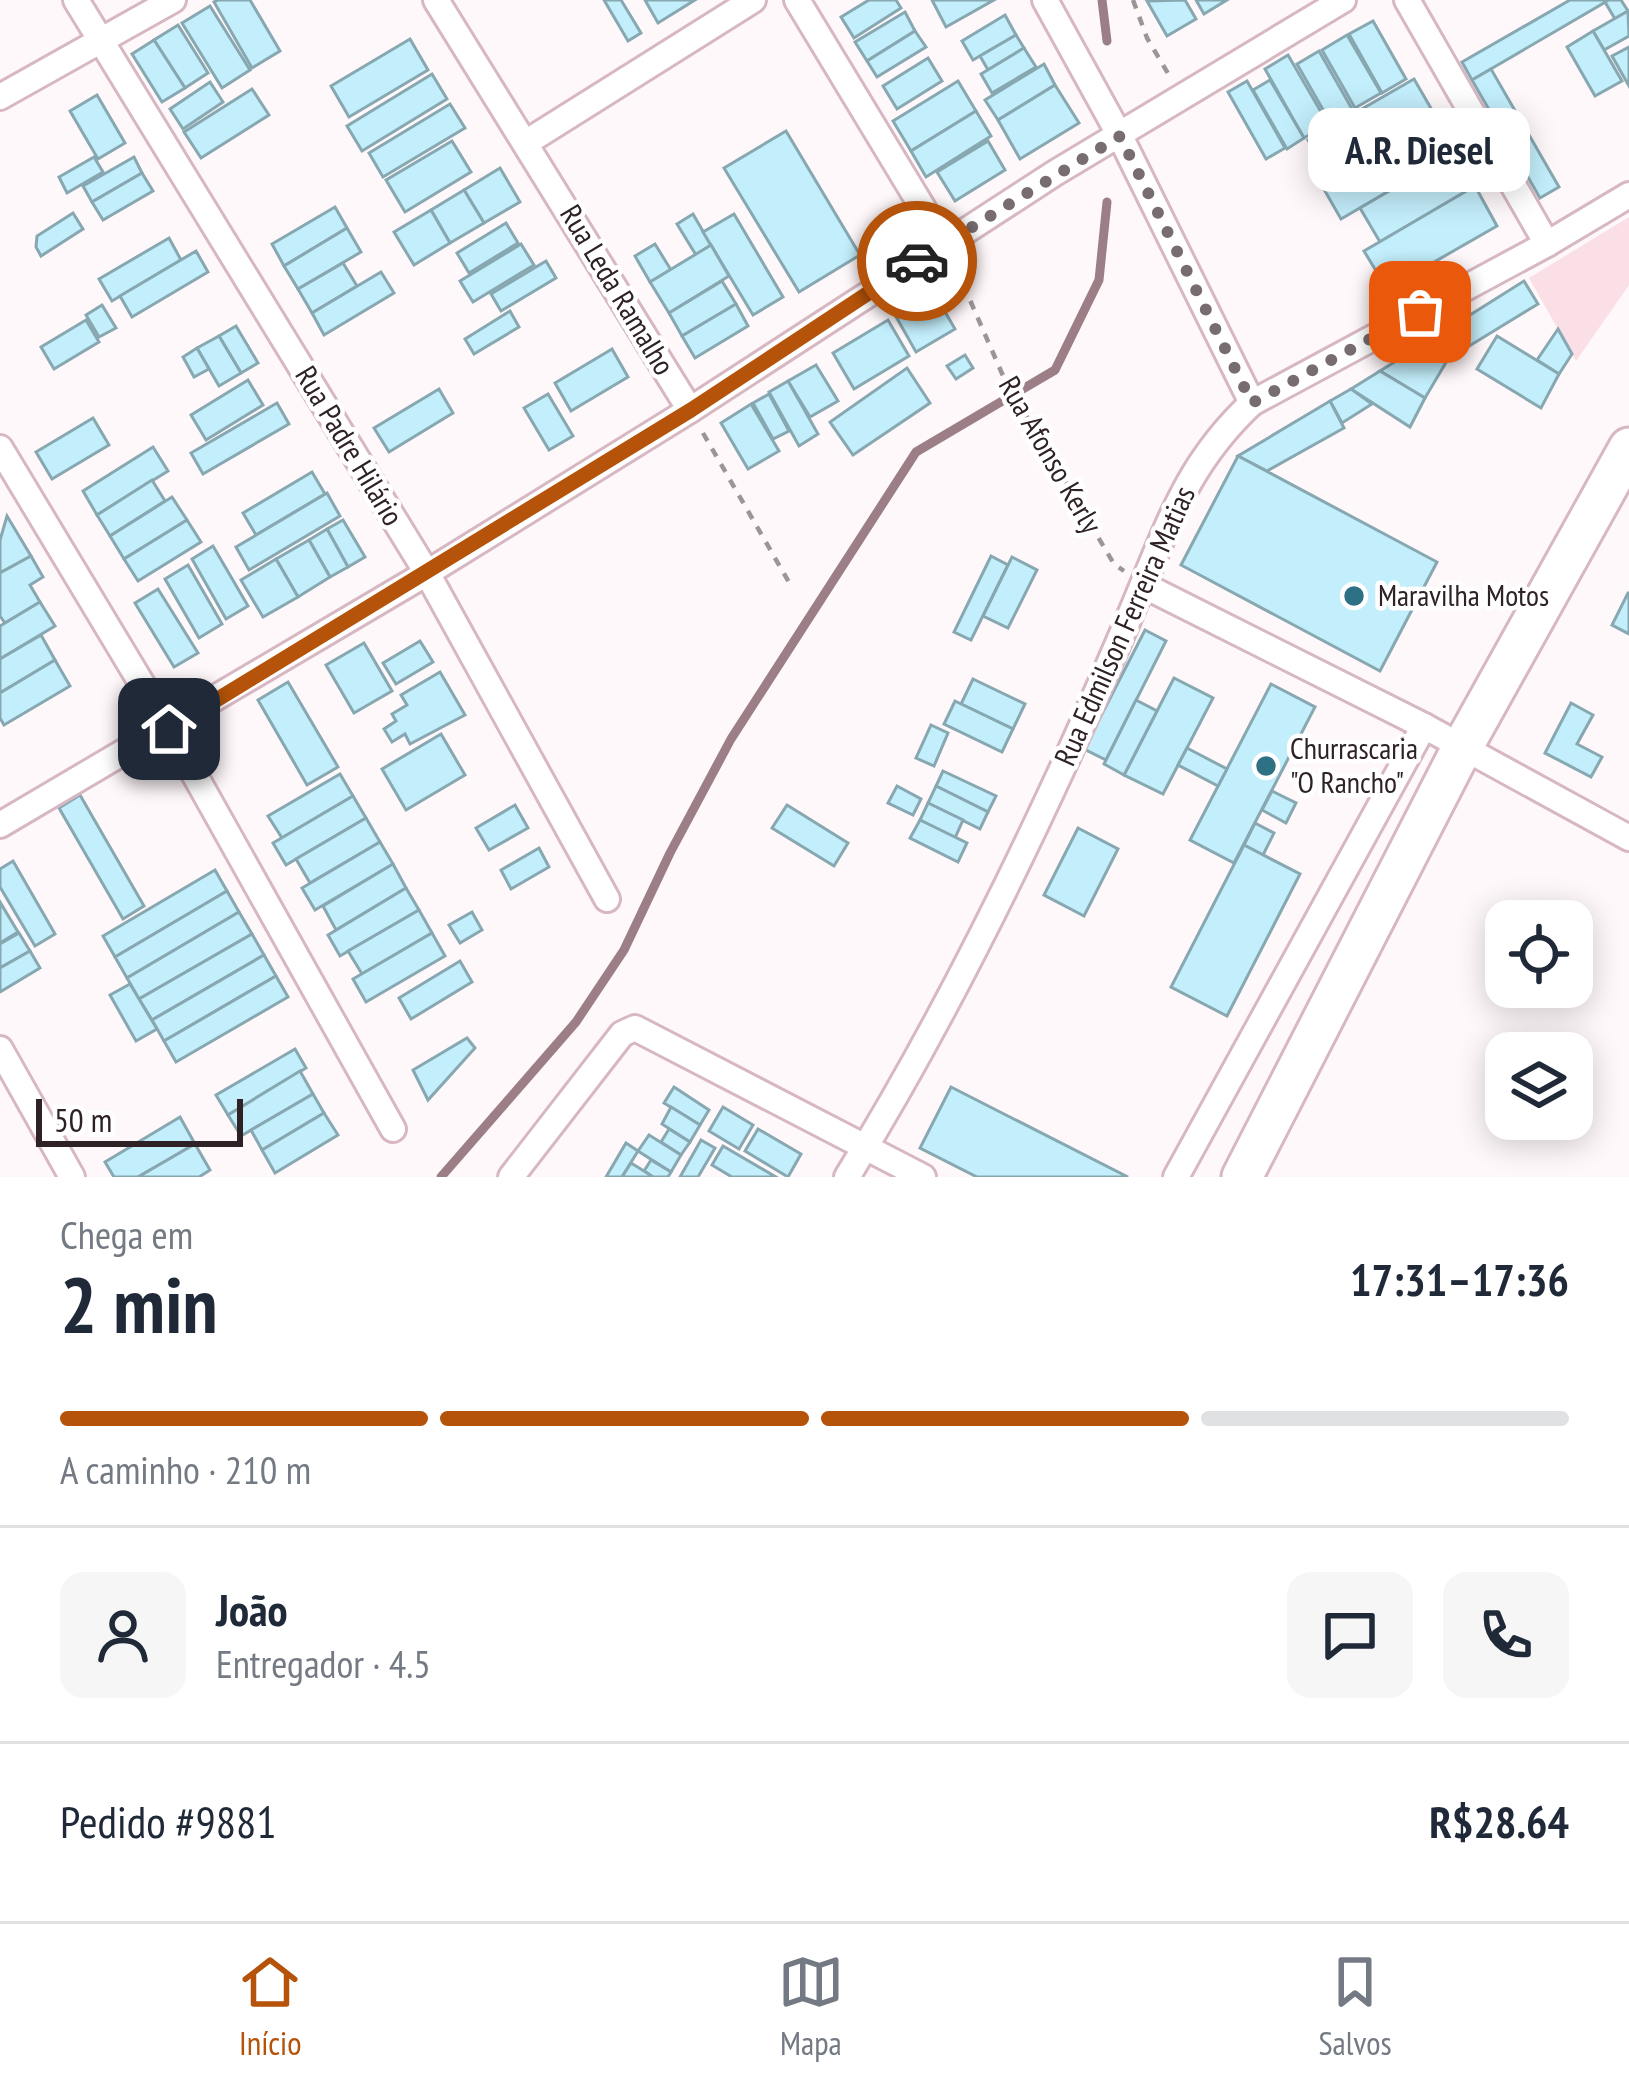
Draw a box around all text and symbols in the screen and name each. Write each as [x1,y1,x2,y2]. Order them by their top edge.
callout: A.R. Diesel [1309,108,1531,192]
text: A.R. Diesel [1345,124,1493,175]
street label: Rua Leda Ramalho [552,197,684,381]
courier [857,201,977,321]
icon: car [884,228,950,294]
pin [1369,261,1471,363]
icon: bag [1387,279,1453,345]
street label: Rua Padre Hilário [287,358,413,532]
street label: Rua Afonso Kerly [991,369,1112,540]
street label: Rua Edmilson Ferreira Matias [1044,480,1203,771]
place label: Maravilha Motos [1378,575,1549,614]
marker: Maravilha Motos [1341,583,1367,609]
pin [118,678,220,780]
icon: home [136,696,202,762]
place label: Churrascaria "O Rancho" [1290,728,1418,801]
marker: Churrascaria "O Rancho" [1253,753,1279,779]
map controls [1485,900,1593,1140]
button: locate [1485,900,1593,1008]
button: layers [1485,1032,1593,1140]
scale bar [36,1093,243,1146]
text: 50 m [54,1098,112,1141]
text: Chega em [60,1209,193,1260]
text: 17:31–17:36 [1350,1250,1569,1308]
text: 2 min [60,1254,218,1355]
text: A caminho · 210 m [60,1444,311,1495]
button: person [60,1572,186,1698]
button: chat [1287,1572,1413,1698]
button: phone [1443,1572,1569,1698]
text: João [216,1580,288,1638]
text: Entregador · 4.5 [216,1638,431,1689]
text: Pedido #9881 [60,1792,277,1850]
text: R$28.64 [1429,1792,1569,1850]
tab: Início [237,1949,303,2064]
tab: Mapa [778,1949,844,2064]
tab: Salvos [1318,1949,1392,2064]

